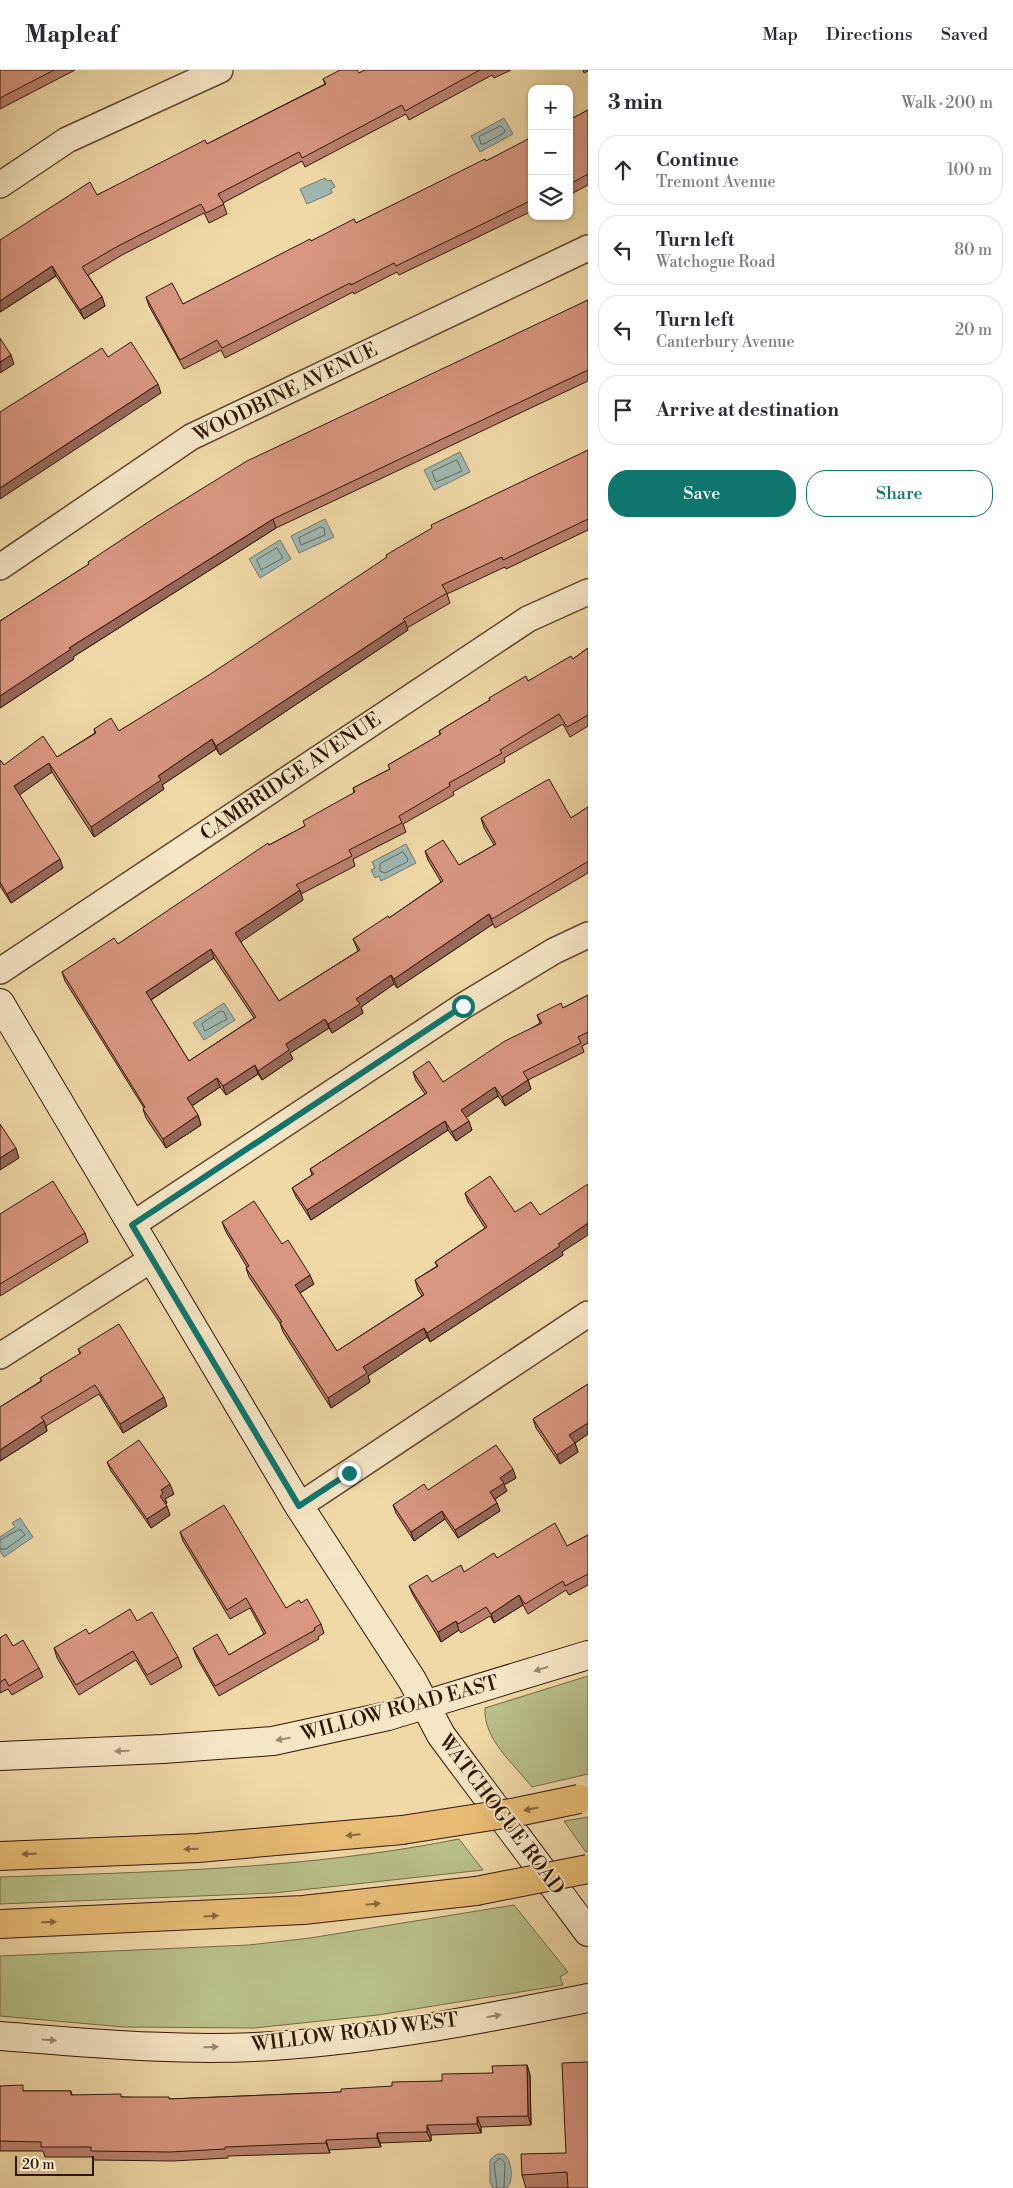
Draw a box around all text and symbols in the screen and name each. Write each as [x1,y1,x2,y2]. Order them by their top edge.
text: Mapleaf [25,20,118,50]
text: Map [762,23,798,46]
text: Directions [826,23,913,46]
text: Saved [941,23,988,46]
map controls [528,85,573,220]
button: + [528,85,573,130]
text: 3 min [608,90,663,116]
text: Walk · 200 m [901,93,993,113]
button: − [528,130,573,175]
text: Continue [656,148,739,172]
icon: ahead [609,156,637,184]
text: 100 m [947,160,992,180]
text: Tremont Avenue [656,172,776,192]
button: layers [528,175,573,220]
text: Turn left [656,228,735,252]
icon: left [609,236,637,264]
text: 80 m [954,240,992,260]
text: Watchogue Road [656,252,775,272]
text: Turn left [656,308,735,332]
icon: left [609,316,637,344]
text: 20 m [955,320,992,340]
text: Canterbury Avenue [656,332,795,352]
street label: WOODBINE AVENUE [189,338,382,449]
icon: arrive [609,396,637,424]
text: Arrive at destination [656,398,839,422]
button: Save [608,470,796,517]
button: Share [806,470,993,517]
street label: CAMBRIDGE AVENUE [196,707,386,847]
route start [452,995,475,1018]
route end [338,1462,361,1485]
one-way arrow [534,1666,549,1674]
street label: WILLOW ROAD EAST [298,1671,502,1748]
street label: WATCHOGUE ROAD [432,1729,569,1900]
one-way arrow [276,1735,291,1743]
one-way arrow [113,1748,129,1756]
one-way arrow [523,1805,538,1813]
one-way arrow [345,1831,361,1839]
one-way arrow [183,1845,199,1853]
one-way arrow [21,1851,37,1859]
one-way arrow [365,1899,381,1907]
one-way arrow [203,1911,219,1919]
one-way arrow [41,1918,57,1926]
street label: WILLOW ROAD WEST [249,2008,460,2058]
one-way arrow [486,2011,502,2019]
one-way arrow [41,2036,57,2044]
one-way arrow [203,2043,219,2051]
scale bar [15,2153,94,2176]
text: 20 m [22,2156,54,2174]

